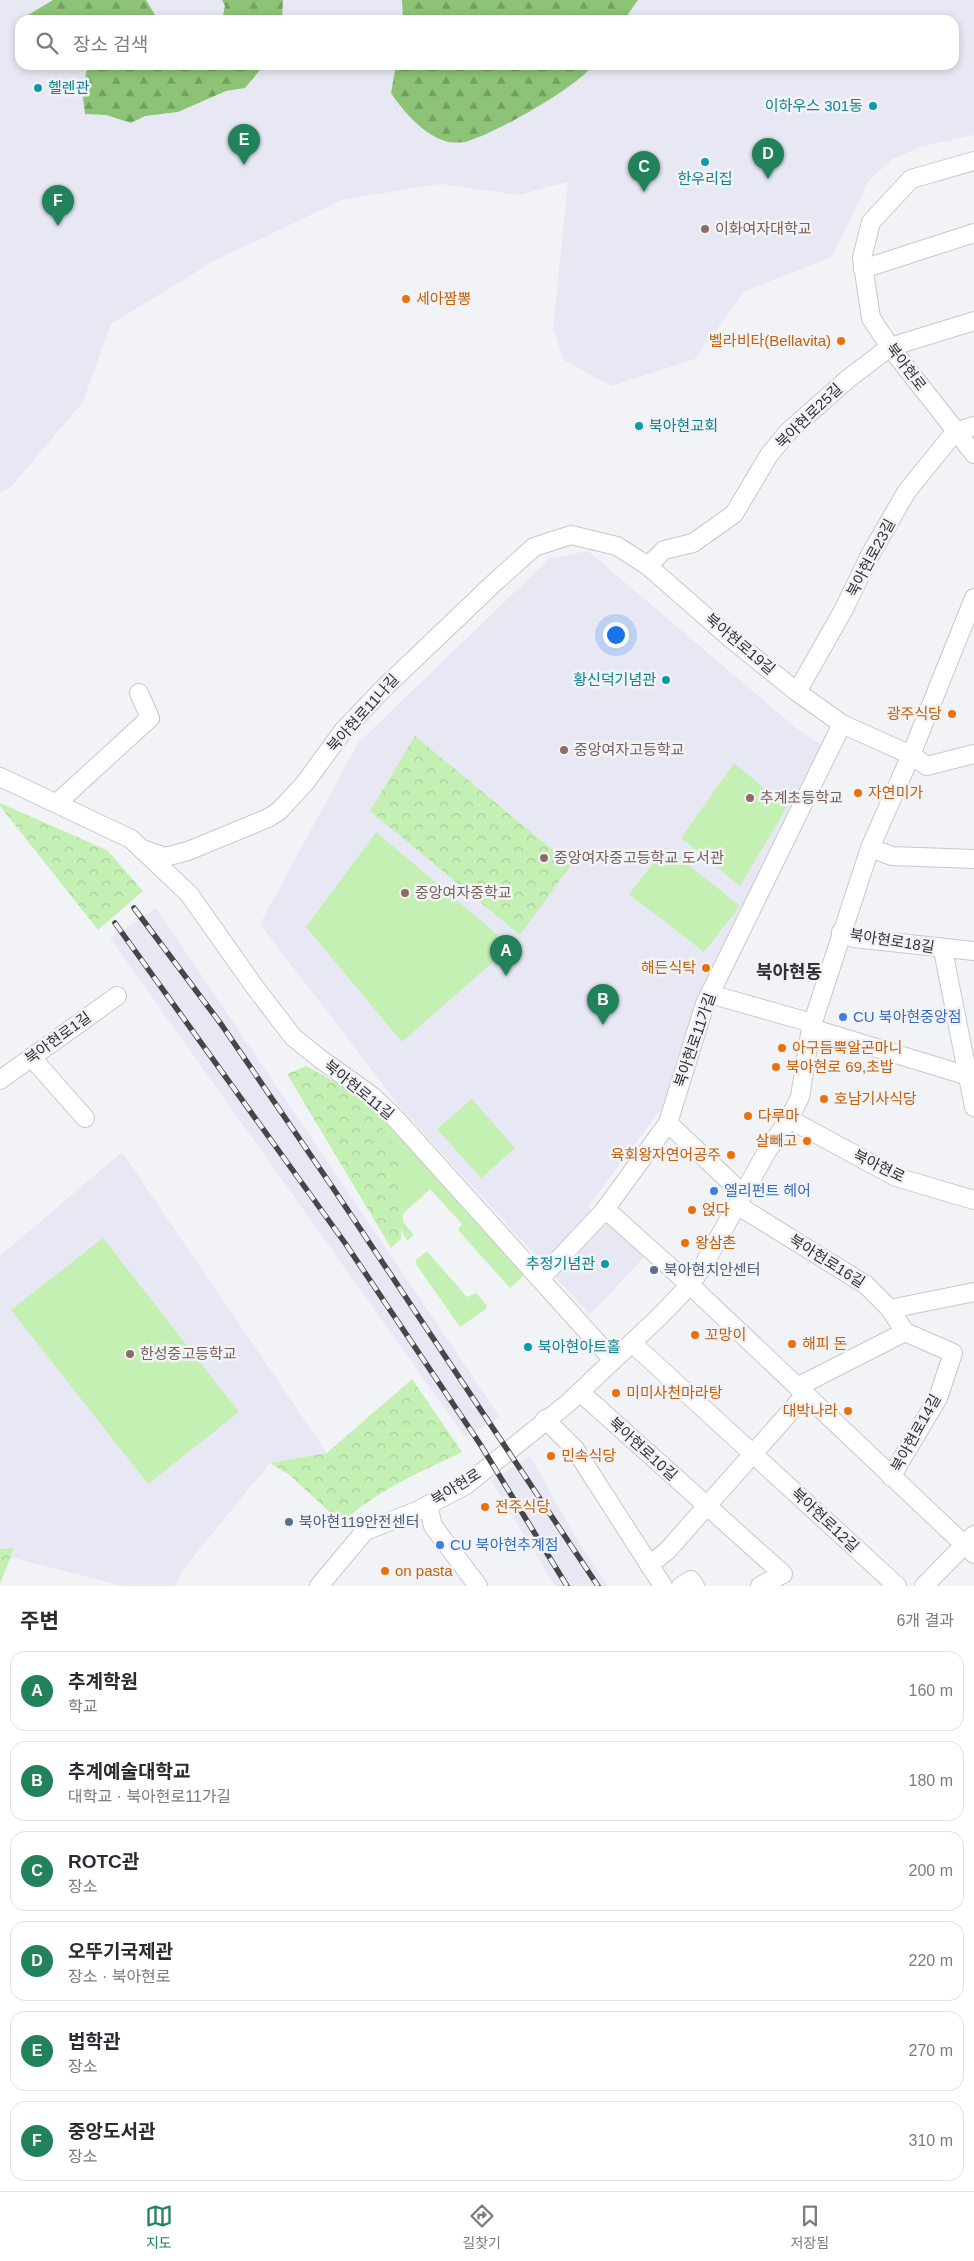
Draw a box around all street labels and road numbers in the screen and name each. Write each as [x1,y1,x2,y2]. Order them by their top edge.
street label: 북아현로 [883,340,930,394]
street label: 북아현로25길 [772,380,845,452]
street label: 북아현로23길 [843,516,898,600]
street label: 북아현로19길 [702,610,779,678]
street label: 북아현로11나길 [323,670,402,755]
street label: 북아현로18길 [848,925,936,956]
street label: 북아현로11가길 [670,991,719,1089]
street label: 북아현로1길 [21,1008,94,1067]
street label: 북아현로11길 [321,1056,398,1123]
street label: 북아현로 [851,1146,908,1185]
street label: 북아현로16길 [786,1231,868,1290]
street label: 북아현로14길 [887,1391,944,1474]
street label: 북아현로10길 [606,1414,681,1484]
street label: 북아현로 [428,1465,484,1508]
street label: 북아현로12길 [788,1484,862,1555]

